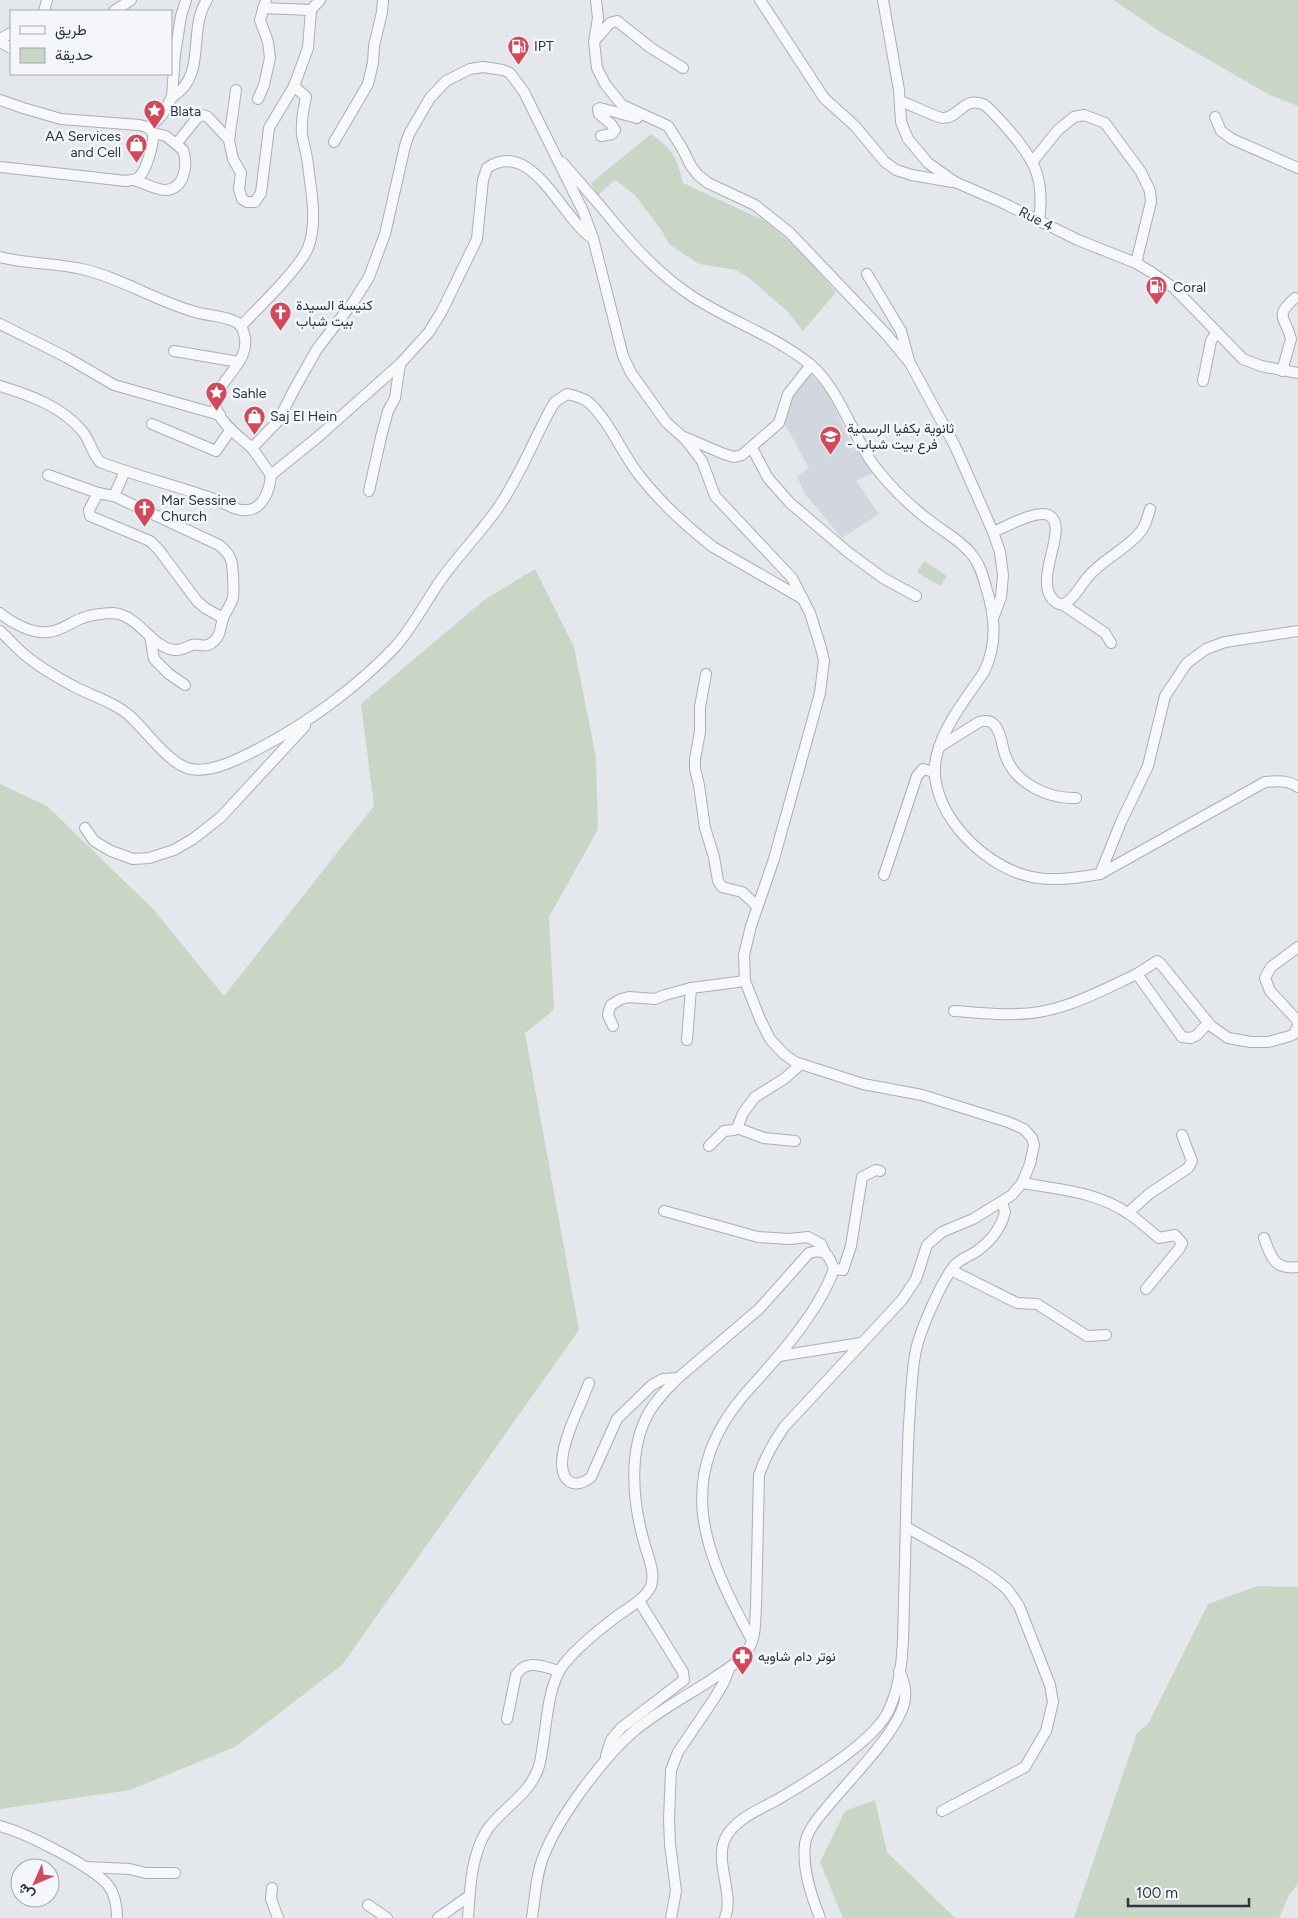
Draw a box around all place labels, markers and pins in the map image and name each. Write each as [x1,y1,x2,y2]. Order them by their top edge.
fuel station icon: IPT [506,34,530,65]
place label: IPT [534,38,554,55]
place icon: Blata [142,99,166,130]
place label: Blata [170,103,201,120]
place label: AA Services and Cell [45,128,121,161]
shop icon: AA Services and Cell [125,132,149,163]
fuel station icon: Coral [1145,275,1169,306]
place label: Coral [1173,279,1206,296]
place label: كنيسة السيدة بيت شباب [296,297,373,330]
church icon: كنيسة السيدة بيت شباب [268,301,292,332]
place icon: Sahle [204,381,228,412]
place label: Sahle [232,385,267,402]
shop icon: Saj El Hein [242,404,266,435]
place label: Saj El Hein [270,408,337,425]
place label: ثانوية بكفيا الرسمية - فرع بيت شباب [847,420,954,455]
school or university icon: ثانوية بكفيا الرسمية - فرع بيت شباب [819,424,843,455]
place label: Mar Sessine Church [161,492,237,525]
church icon: Mar Sessine Church [133,496,157,527]
pharmacy icon: نوتر دام شاويه [730,1644,754,1675]
place label: نوتر دام شاويه [758,1648,836,1665]

